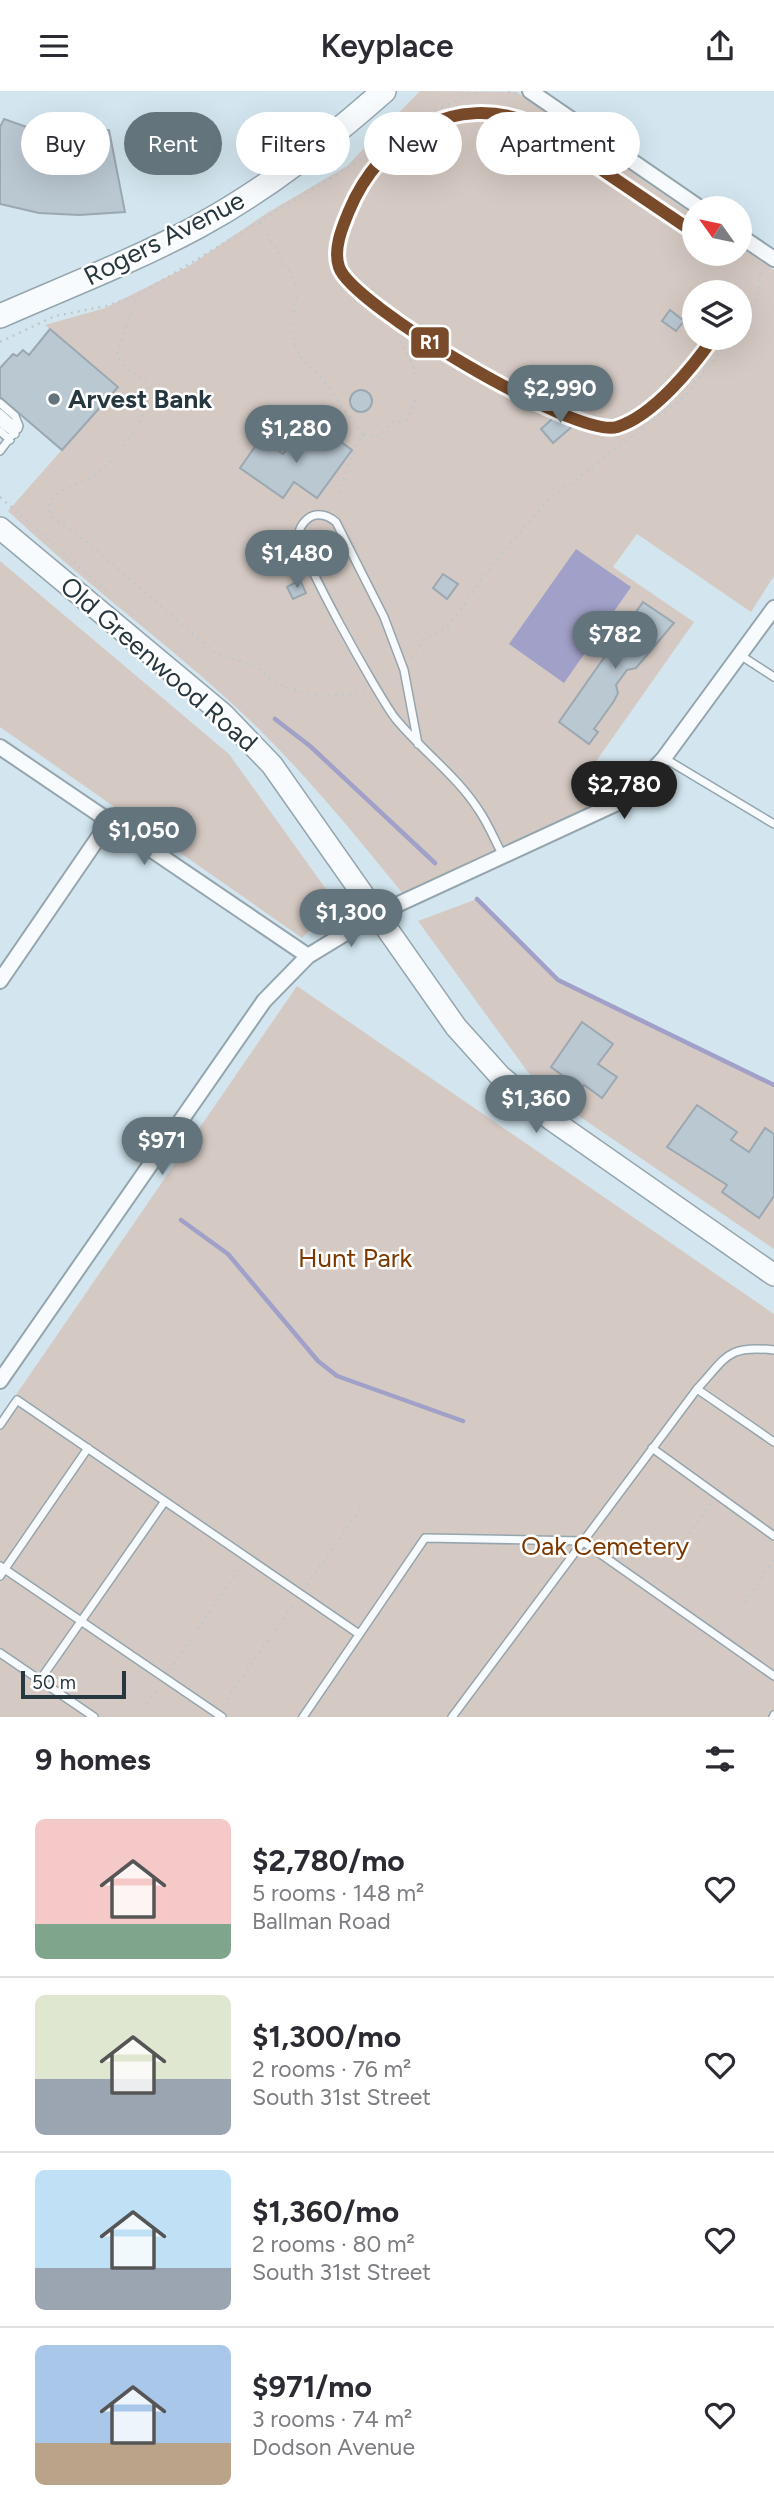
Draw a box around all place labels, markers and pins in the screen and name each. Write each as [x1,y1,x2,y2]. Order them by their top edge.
pin: $2,990 [503,365,617,425]
place label: Arvest Bank [68,383,212,415]
marker: Arvest Bank [46,391,62,407]
pin: $1,280 [239,405,353,465]
pin: $1,480 [240,531,354,590]
pin: $782 [574,611,656,671]
pin: $2,780 [567,761,681,821]
pin: $1,050 [87,807,201,867]
pin: $1,300 [294,889,408,949]
pin: $1,360 [479,1075,593,1135]
pin: $971 [121,1117,203,1177]

